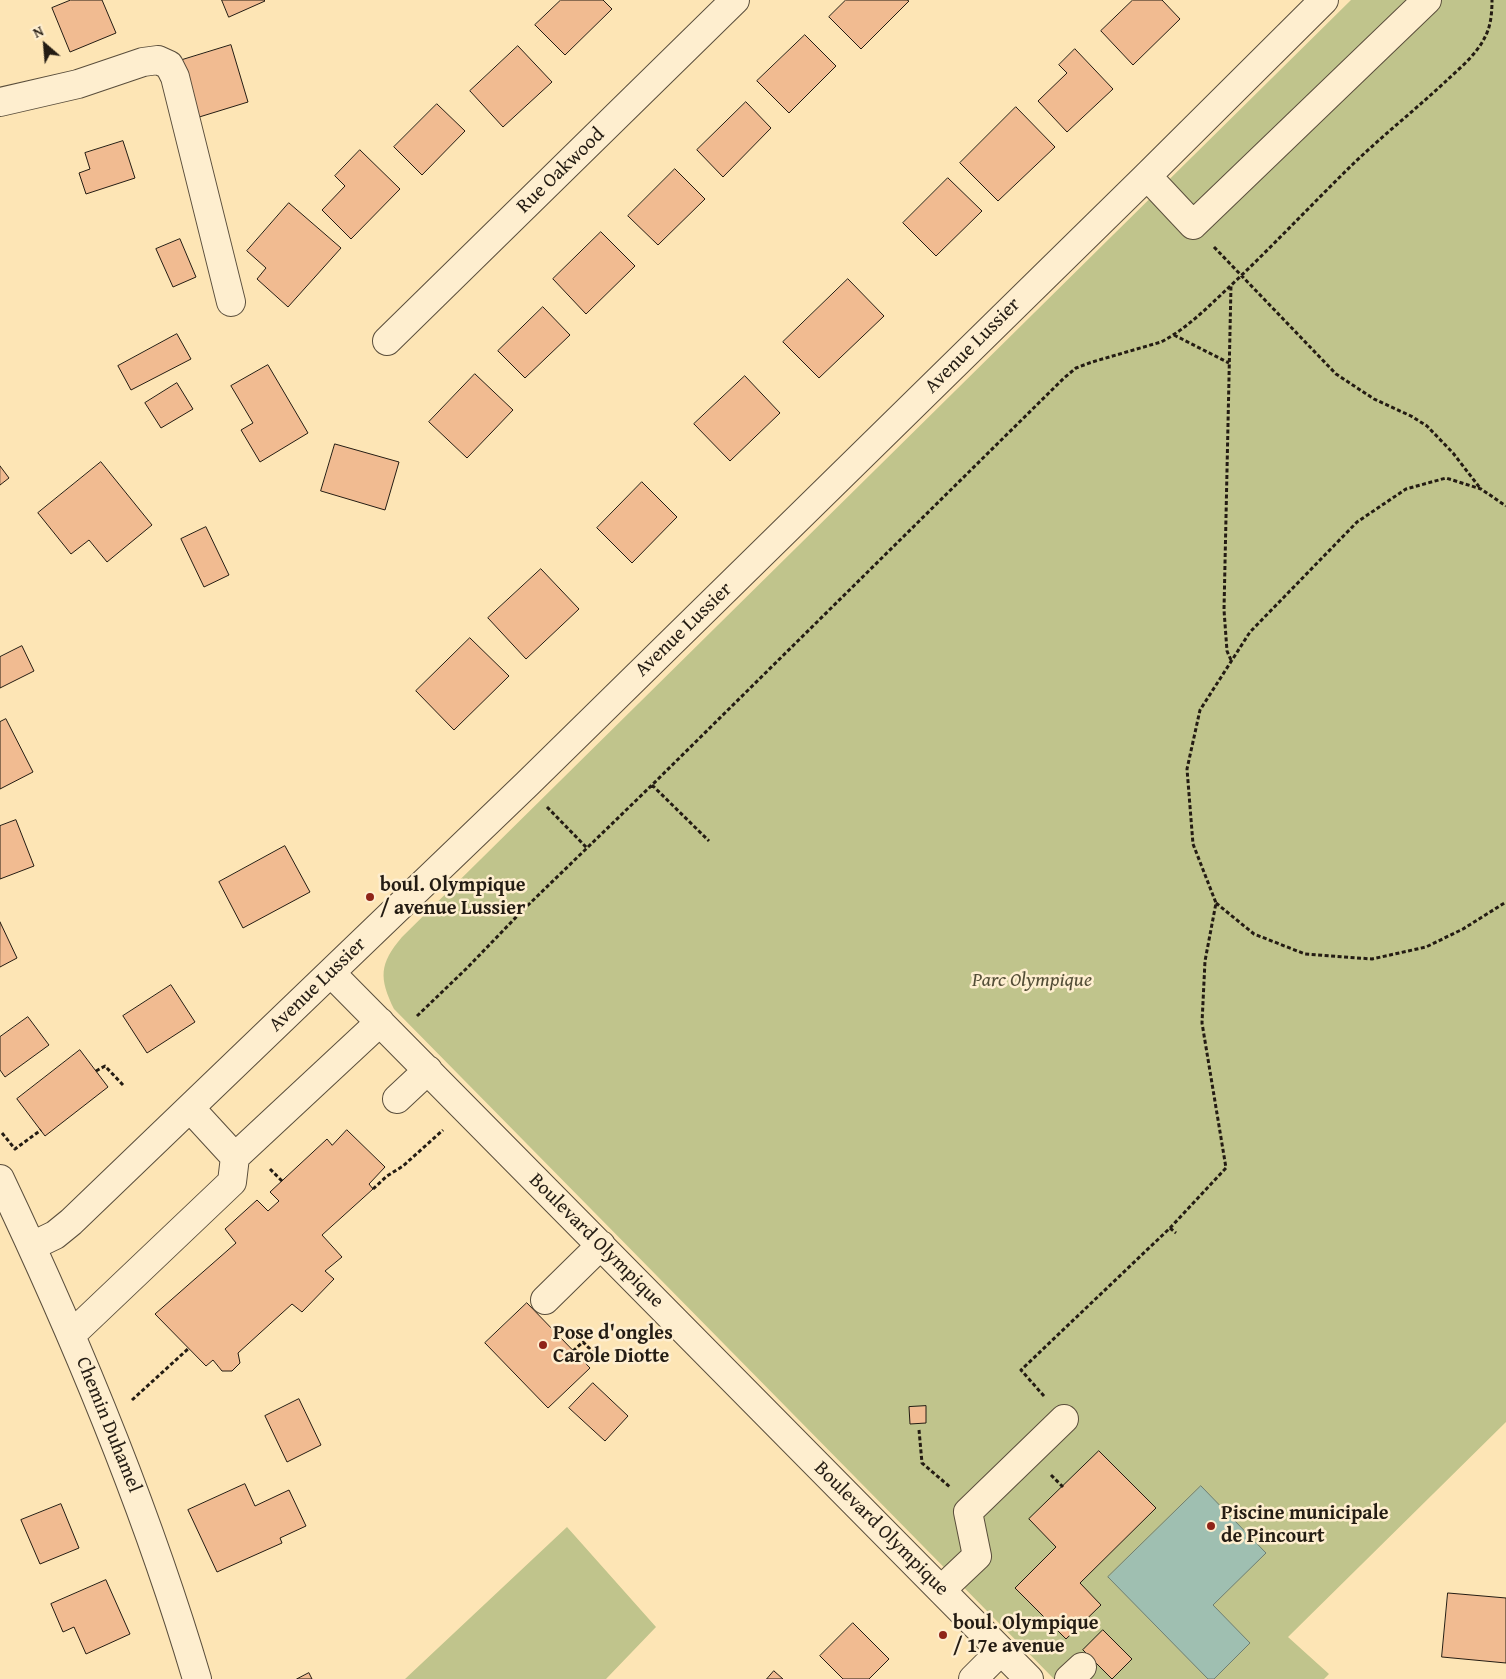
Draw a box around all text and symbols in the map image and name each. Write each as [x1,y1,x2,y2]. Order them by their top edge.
north arrow [20,20,70,70]
text: N [29,21,47,43]
street label: Rue Oakwood [512,123,610,219]
street label: Avenue Lussier [920,293,1026,399]
street label: Avenue Lussier [631,578,737,682]
place label: boul. Olympique / avenue Lussier [380,874,526,921]
marker: boul. Olympique / avenue Lussier [364,891,376,903]
street label: Avenue Lussier [265,933,371,1037]
park label: Parc Olympique [972,969,1092,993]
street label: Boulevard Olympique [524,1169,668,1313]
place label: Pose d'ongles Carole Diotte [553,1322,673,1369]
marker: Pose d'ongles Carole Diotte [537,1339,549,1351]
street label: Chemin Duhamel [70,1354,146,1496]
street label: Boulevard Olympique [809,1457,953,1601]
place label: Piscine municipale de Pincourt [1221,1502,1389,1549]
marker: Piscine municipale de Pincourt [1205,1520,1217,1532]
place label: boul. Olympique / 17e avenue [953,1612,1099,1659]
marker: boul. Olympique / 17e avenue [937,1629,949,1641]

